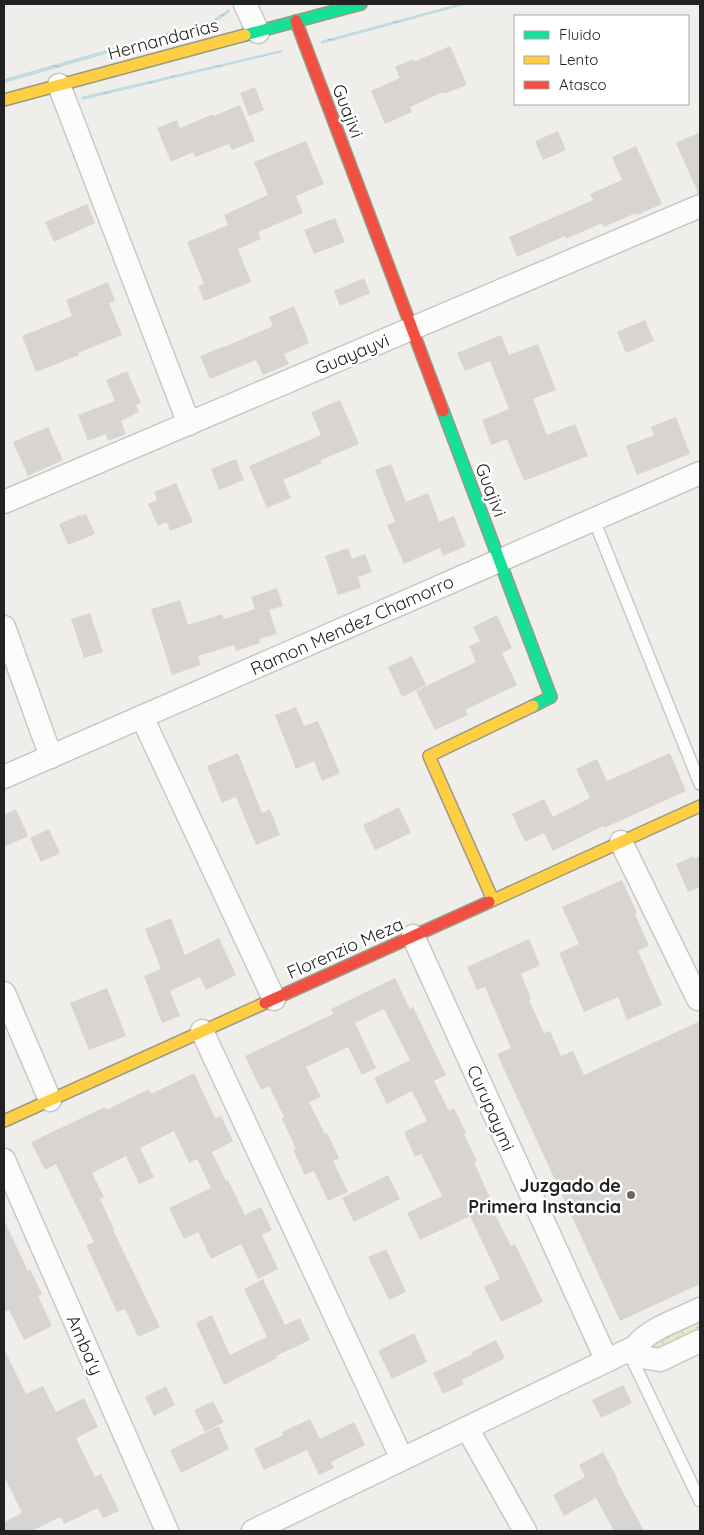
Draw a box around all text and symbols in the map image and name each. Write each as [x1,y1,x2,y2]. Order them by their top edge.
street label: Hernandarias [105,13,221,65]
legend [514,15,689,105]
text: Fluido [559,25,601,44]
text: Lento [559,50,598,69]
text: Atasco [559,75,607,94]
street label: Guajivi [327,81,369,141]
street label: Guayayvi [311,328,393,380]
street label: Guajivi [470,460,512,520]
street label: Ramon Mendez Chamorro [247,570,457,680]
street label: Florenzio Meza [283,912,407,984]
street label: Curupaymi [462,1062,520,1154]
place label: Juzgado de Primera Instancia [468,1174,621,1218]
marker: Juzgado de Primera Instancia [625,1189,637,1201]
street label: Amba'y [62,1311,108,1379]

